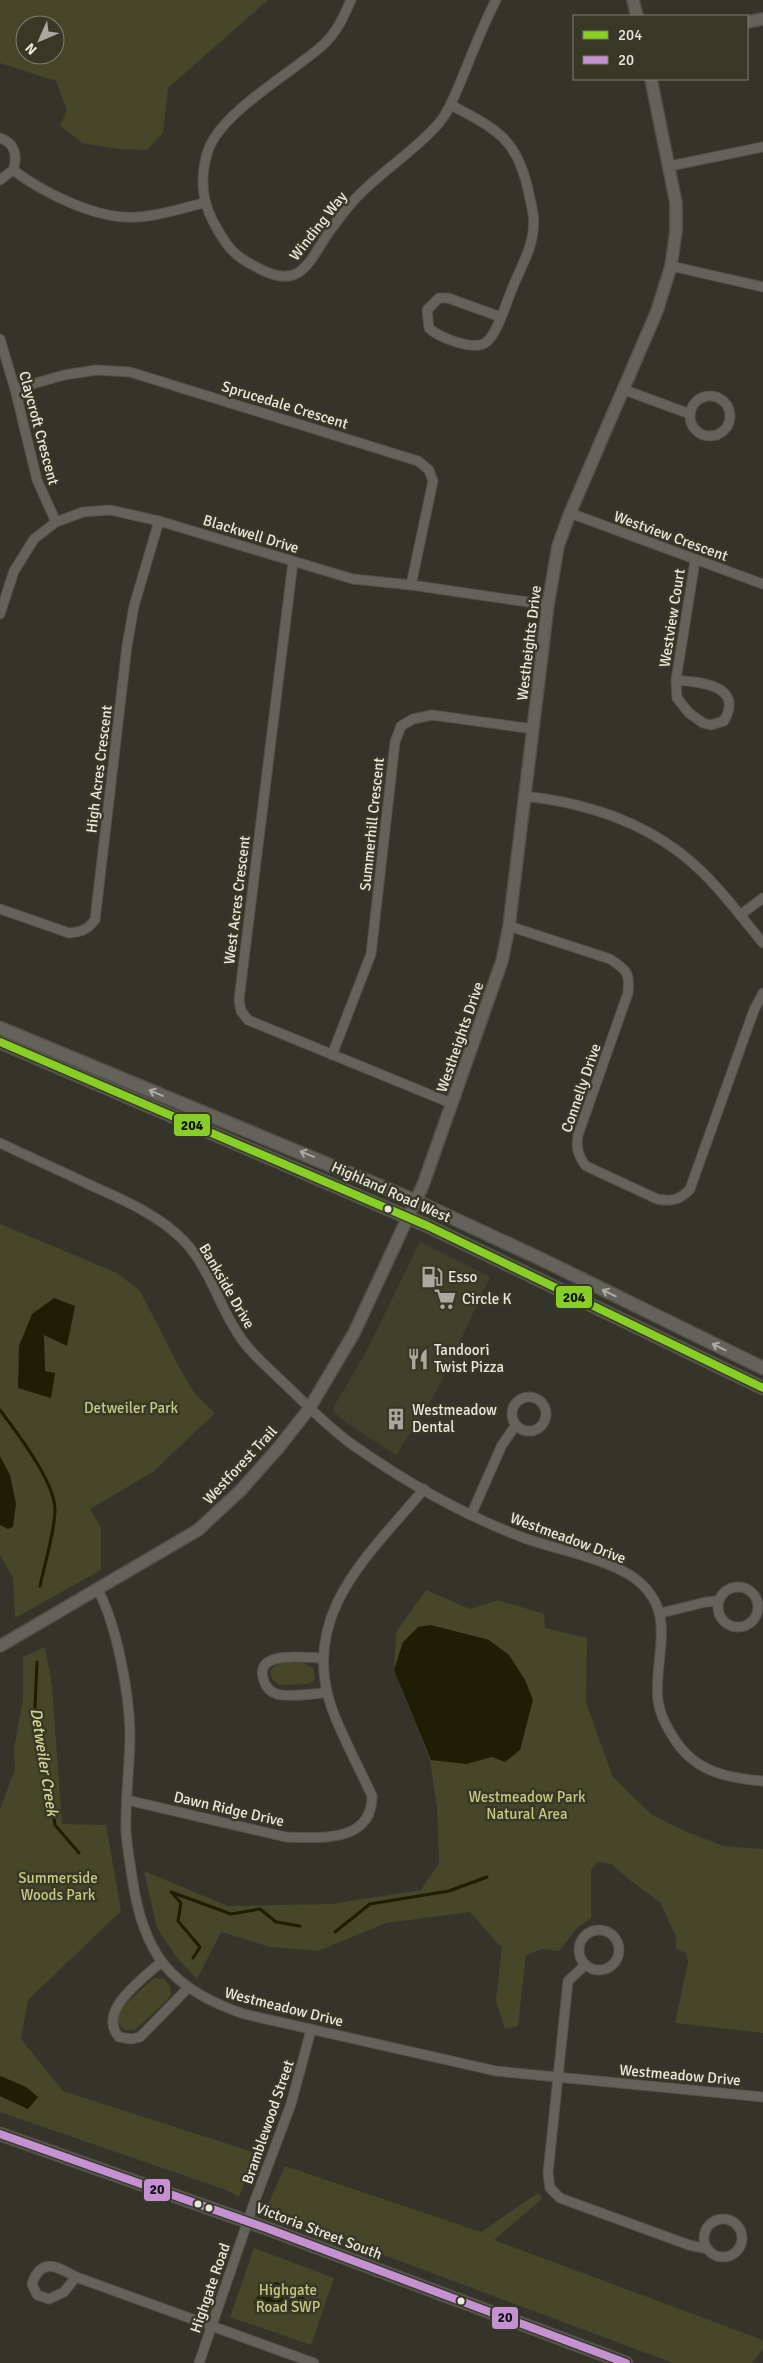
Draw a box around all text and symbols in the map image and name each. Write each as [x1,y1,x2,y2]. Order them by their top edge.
north arrow [15,15,65,65]
legend [573,15,748,80]
text: 204 [618,26,642,44]
text: N [22,39,41,58]
text: 20 [618,51,634,69]
street label: Winding Way [285,188,351,264]
street label: Claycroft Crescent [15,369,63,487]
street label: Sprucedale Crescent [220,377,350,433]
street label: Westview Crescent [611,507,731,565]
street label: Blackwell Drive [201,511,301,557]
street label: Westview Court [655,567,689,669]
street label: Westheights Drive [513,584,545,702]
street label: High Acres Crescent [82,704,116,834]
street label: Summerhill Crescent [356,756,388,892]
street label: West Acres Crescent [220,834,254,966]
street label: Westheights Drive [433,979,487,1095]
street label: Connelly Drive [557,1041,605,1135]
one-way arrow [149,1088,164,1098]
line badge: 204 [173,1113,211,1137]
text: 204 [181,1117,204,1134]
one-way arrow [299,1149,314,1158]
street label: Highland Road West [329,1158,453,1226]
unlabelled marker [383,1204,393,1214]
street label: Bankside Drive [195,1240,259,1332]
fuel station icon: Esso [419,1264,445,1290]
place label: Esso [448,1268,478,1286]
line badge: 204 [555,1285,593,1309]
supermarket icon: Circle K [432,1286,458,1312]
one-way arrow [602,1287,617,1297]
text: 204 [563,1289,586,1306]
place label: Circle K [462,1290,511,1308]
place label: Tandoori Twist Pizza [434,1341,504,1376]
one-way arrow [712,1342,727,1351]
restaurant icon: Tandoori Twist Pizza [405,1346,431,1372]
park label: Detweiler Park [84,1399,179,1417]
place label: Westmeadow Dental [412,1401,497,1436]
building icon: Westmeadow Dental [383,1406,409,1432]
street label: Westforest Trail [199,1422,281,1508]
street label: Westmeadow Drive [508,1509,628,1567]
water label: Detweiler Creek [26,1707,63,1820]
street label: Dawn Ridge Drive [172,1788,286,1830]
park label: Westmeadow Park Natural Area [468,1788,586,1823]
park label: Summerside Woods Park [18,1869,98,1904]
street label: Westmeadow Drive [223,1984,345,2030]
street label: Bramblewood Street [238,2058,298,2186]
street label: Westmeadow Drive [619,2061,741,2089]
line badge: 20 [143,2178,171,2202]
text: 20 [149,2181,165,2198]
unlabelled marker [193,2199,203,2209]
street label: Victoria Street South [253,2199,385,2263]
unlabelled marker [204,2203,214,2213]
street label: Highgate Road [186,2241,234,2335]
park label: Highgate Road SWP [256,2281,320,2316]
unlabelled marker [456,2296,466,2306]
line badge: 20 [491,2306,519,2330]
text: 20 [497,2309,513,2326]

